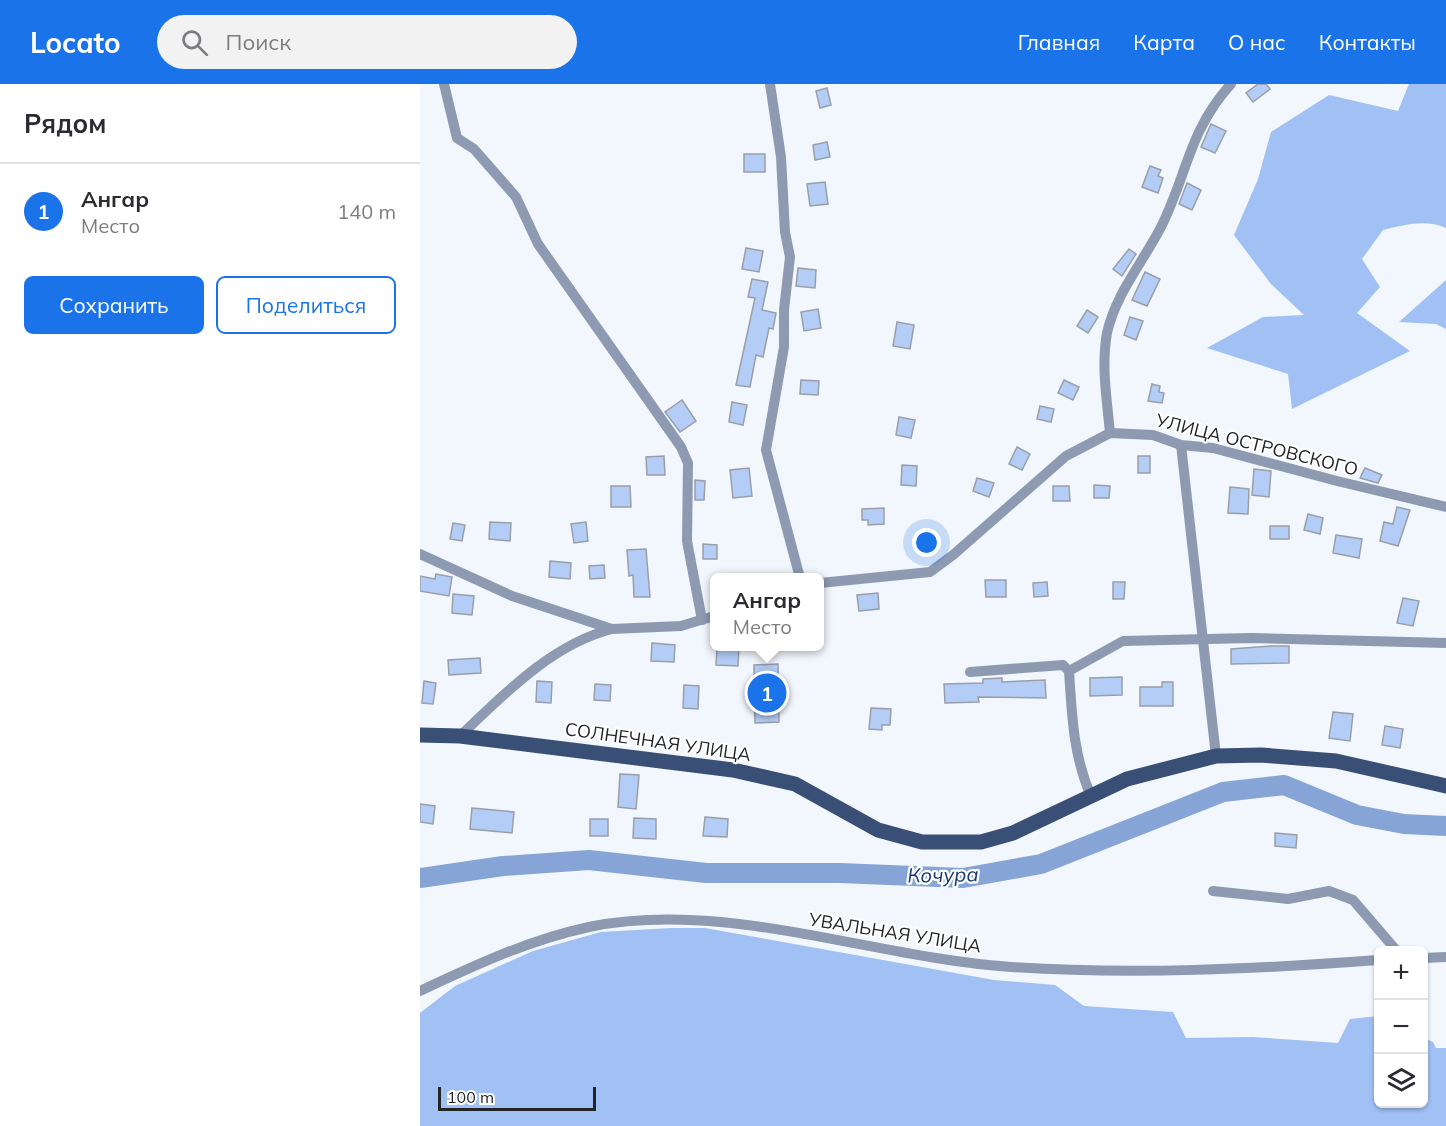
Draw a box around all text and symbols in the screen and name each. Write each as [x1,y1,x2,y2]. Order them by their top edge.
search box [157,15,577,69]
text: Locato [30,25,121,60]
icon: search [178,26,211,59]
text: Поиск [226,28,291,56]
text: Главная [1018,29,1100,55]
text: Карта [1133,29,1195,55]
text: О нас [1228,29,1286,55]
text: Контакты [1319,29,1416,55]
text: Рядом [24,107,107,140]
text: Ангар [81,185,149,213]
text: 1 [38,199,50,224]
text: 140 m [337,199,396,224]
text: Место [81,213,140,238]
button: Сохранить [24,276,204,334]
button: Поделиться [216,276,396,334]
street label: УЛИЦА ОСТРОВСКОГО [1153,408,1361,481]
your location [912,528,941,557]
popup [710,573,824,651]
text: Ангар [733,586,801,614]
text: Место [733,614,792,639]
pin: 1 [748,670,786,716]
street label: СОЛНЕЧНАЯ УЛИЦА [564,717,752,766]
water label: Кочура [907,861,979,888]
street label: УВАЛЬНАЯ УЛИЦА [806,907,983,957]
map controls [1374,946,1428,1108]
button: + [1374,946,1428,1000]
button: − [1374,1000,1428,1054]
button: layers [1374,1054,1428,1108]
scale bar [438,1084,596,1112]
text: 100 m [447,1087,494,1107]

